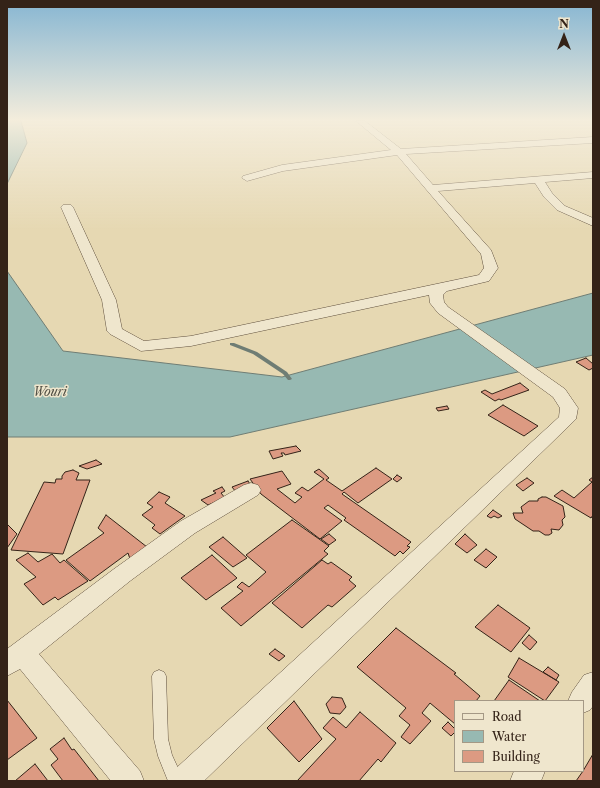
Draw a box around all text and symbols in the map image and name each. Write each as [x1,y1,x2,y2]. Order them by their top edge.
north arrow [544,16,584,56]
text: N [559,17,569,31]
water label: Wouri [33,386,67,400]
legend [454,700,584,772]
text: Road [492,709,522,724]
text: Water [492,729,526,744]
text: Building [492,749,540,764]

